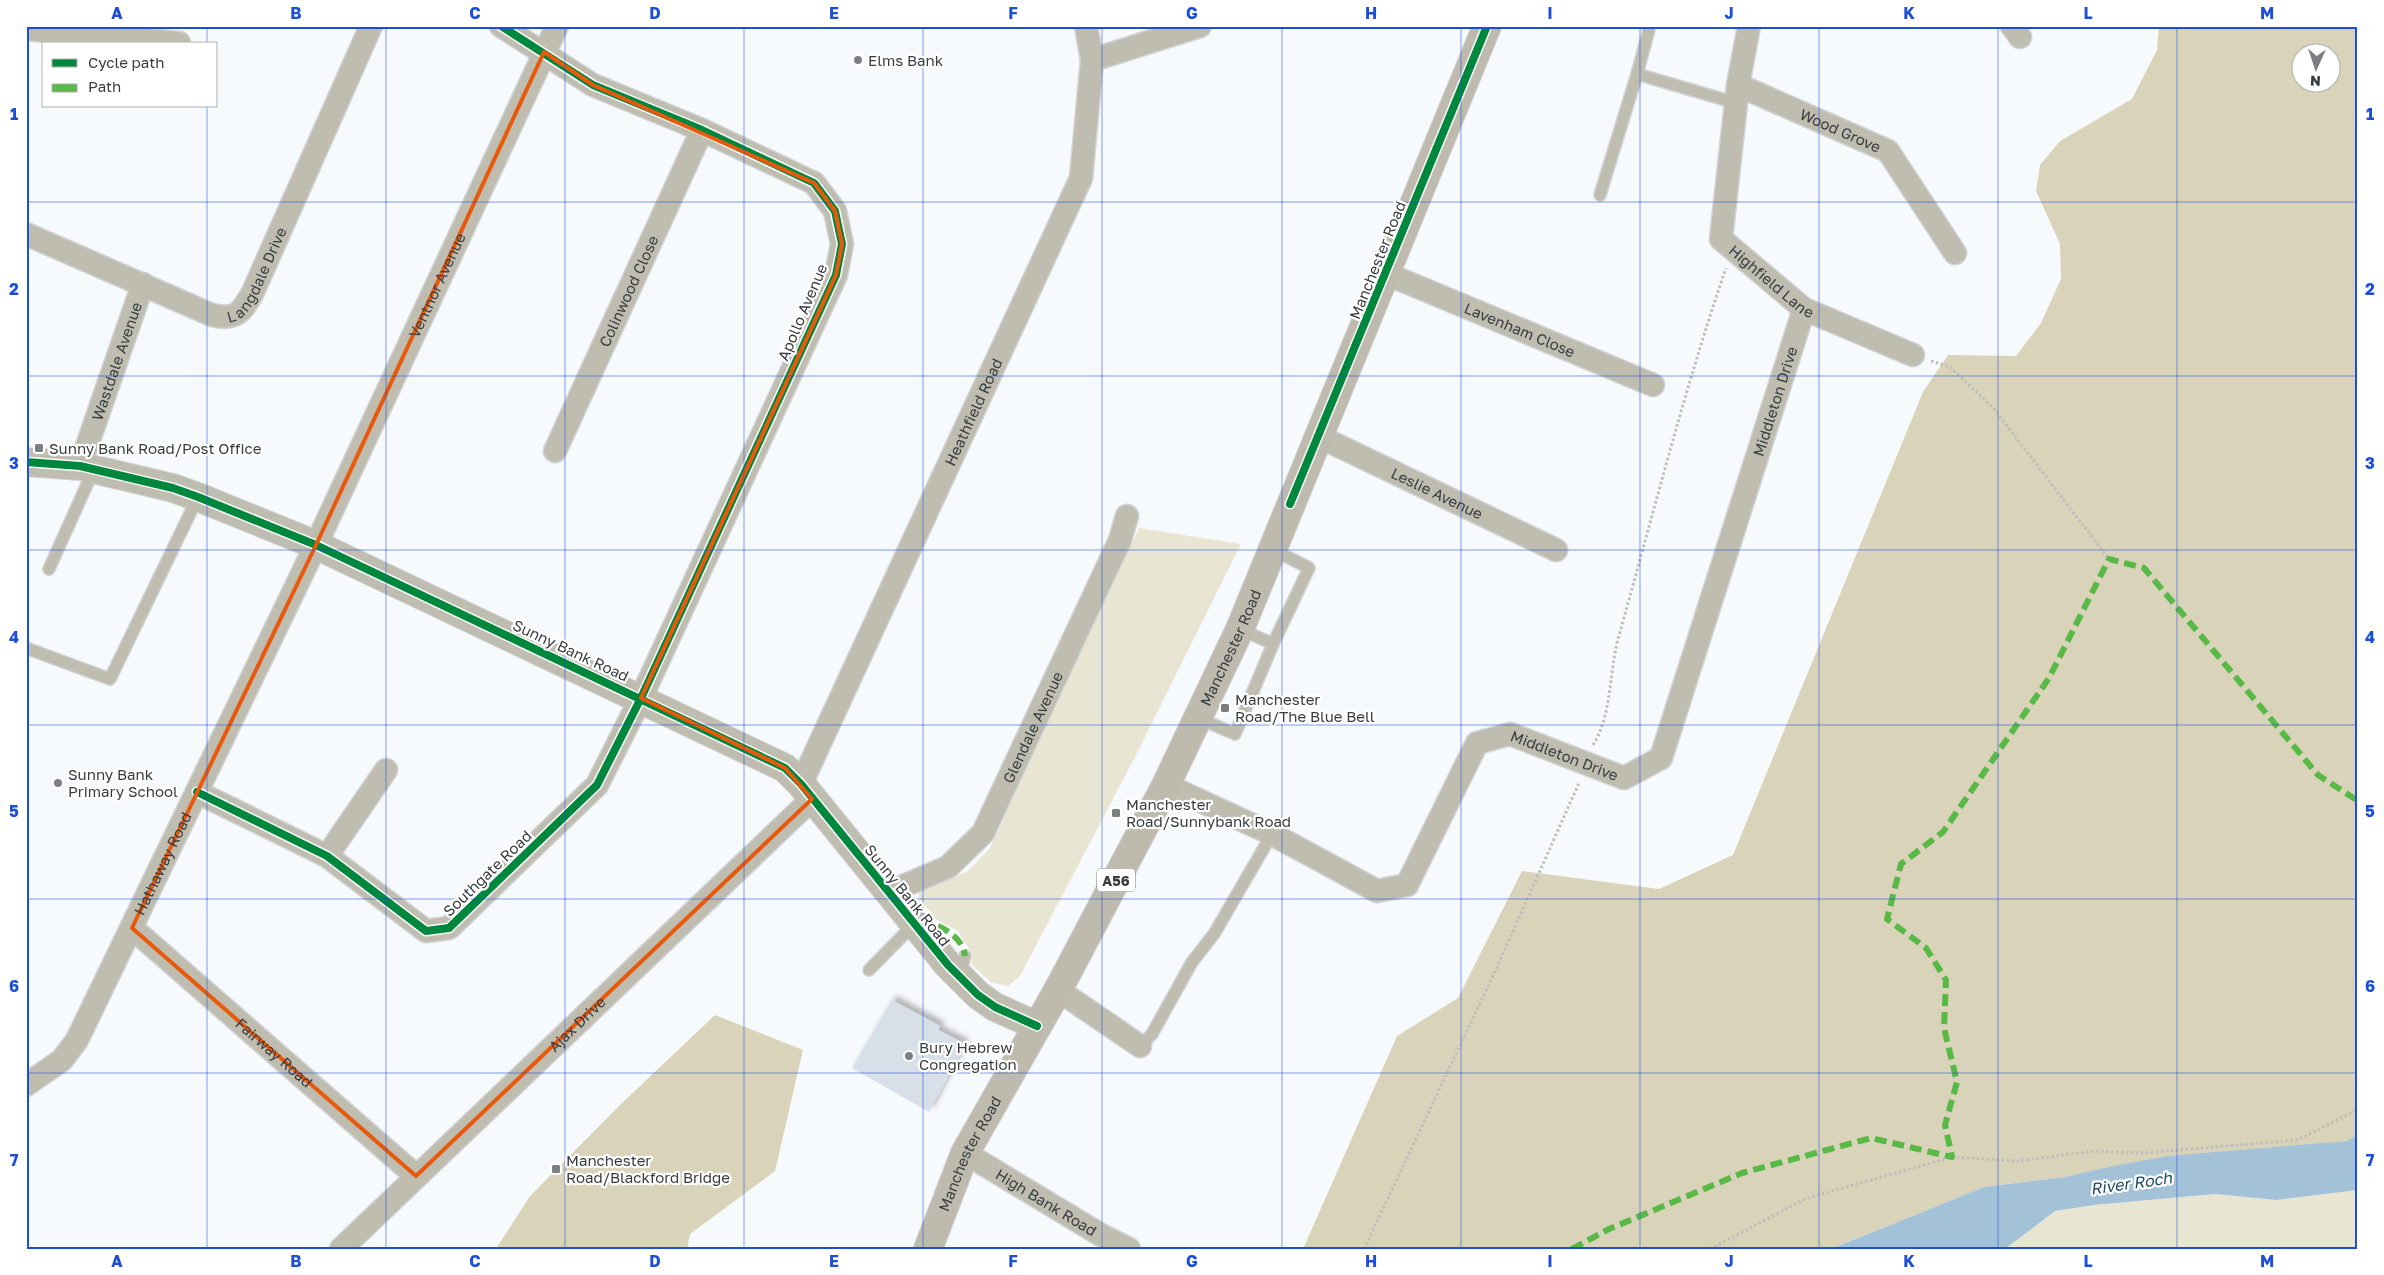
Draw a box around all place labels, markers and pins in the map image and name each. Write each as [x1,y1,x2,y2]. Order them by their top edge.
place label: Elms Bank [868,51,944,69]
marker: Elms Bank [852,54,864,66]
place label: Sunny Bank Road/Post Office [49,439,262,457]
marker: Sunny Bank Road/Post Office [33,442,45,454]
place label: Manchester Road/The Blue Bell [1235,690,1375,725]
marker: Manchester Road/The Blue Bell [1219,702,1231,714]
place label: Sunny Bank Primary School [68,765,178,800]
marker: Sunny Bank Primary School [52,777,64,789]
place label: Manchester Road/Sunnybank Road [1126,795,1291,830]
marker: Manchester Road/Sunnybank Road [1110,807,1122,819]
place label: Bury Hebrew Congregation [919,1038,1017,1073]
marker: Bury Hebrew Congregation [903,1050,915,1062]
place label: Manchester Road/Blackford Bridge [566,1151,730,1186]
marker: Manchester Road/Blackford Bridge [550,1163,562,1175]

